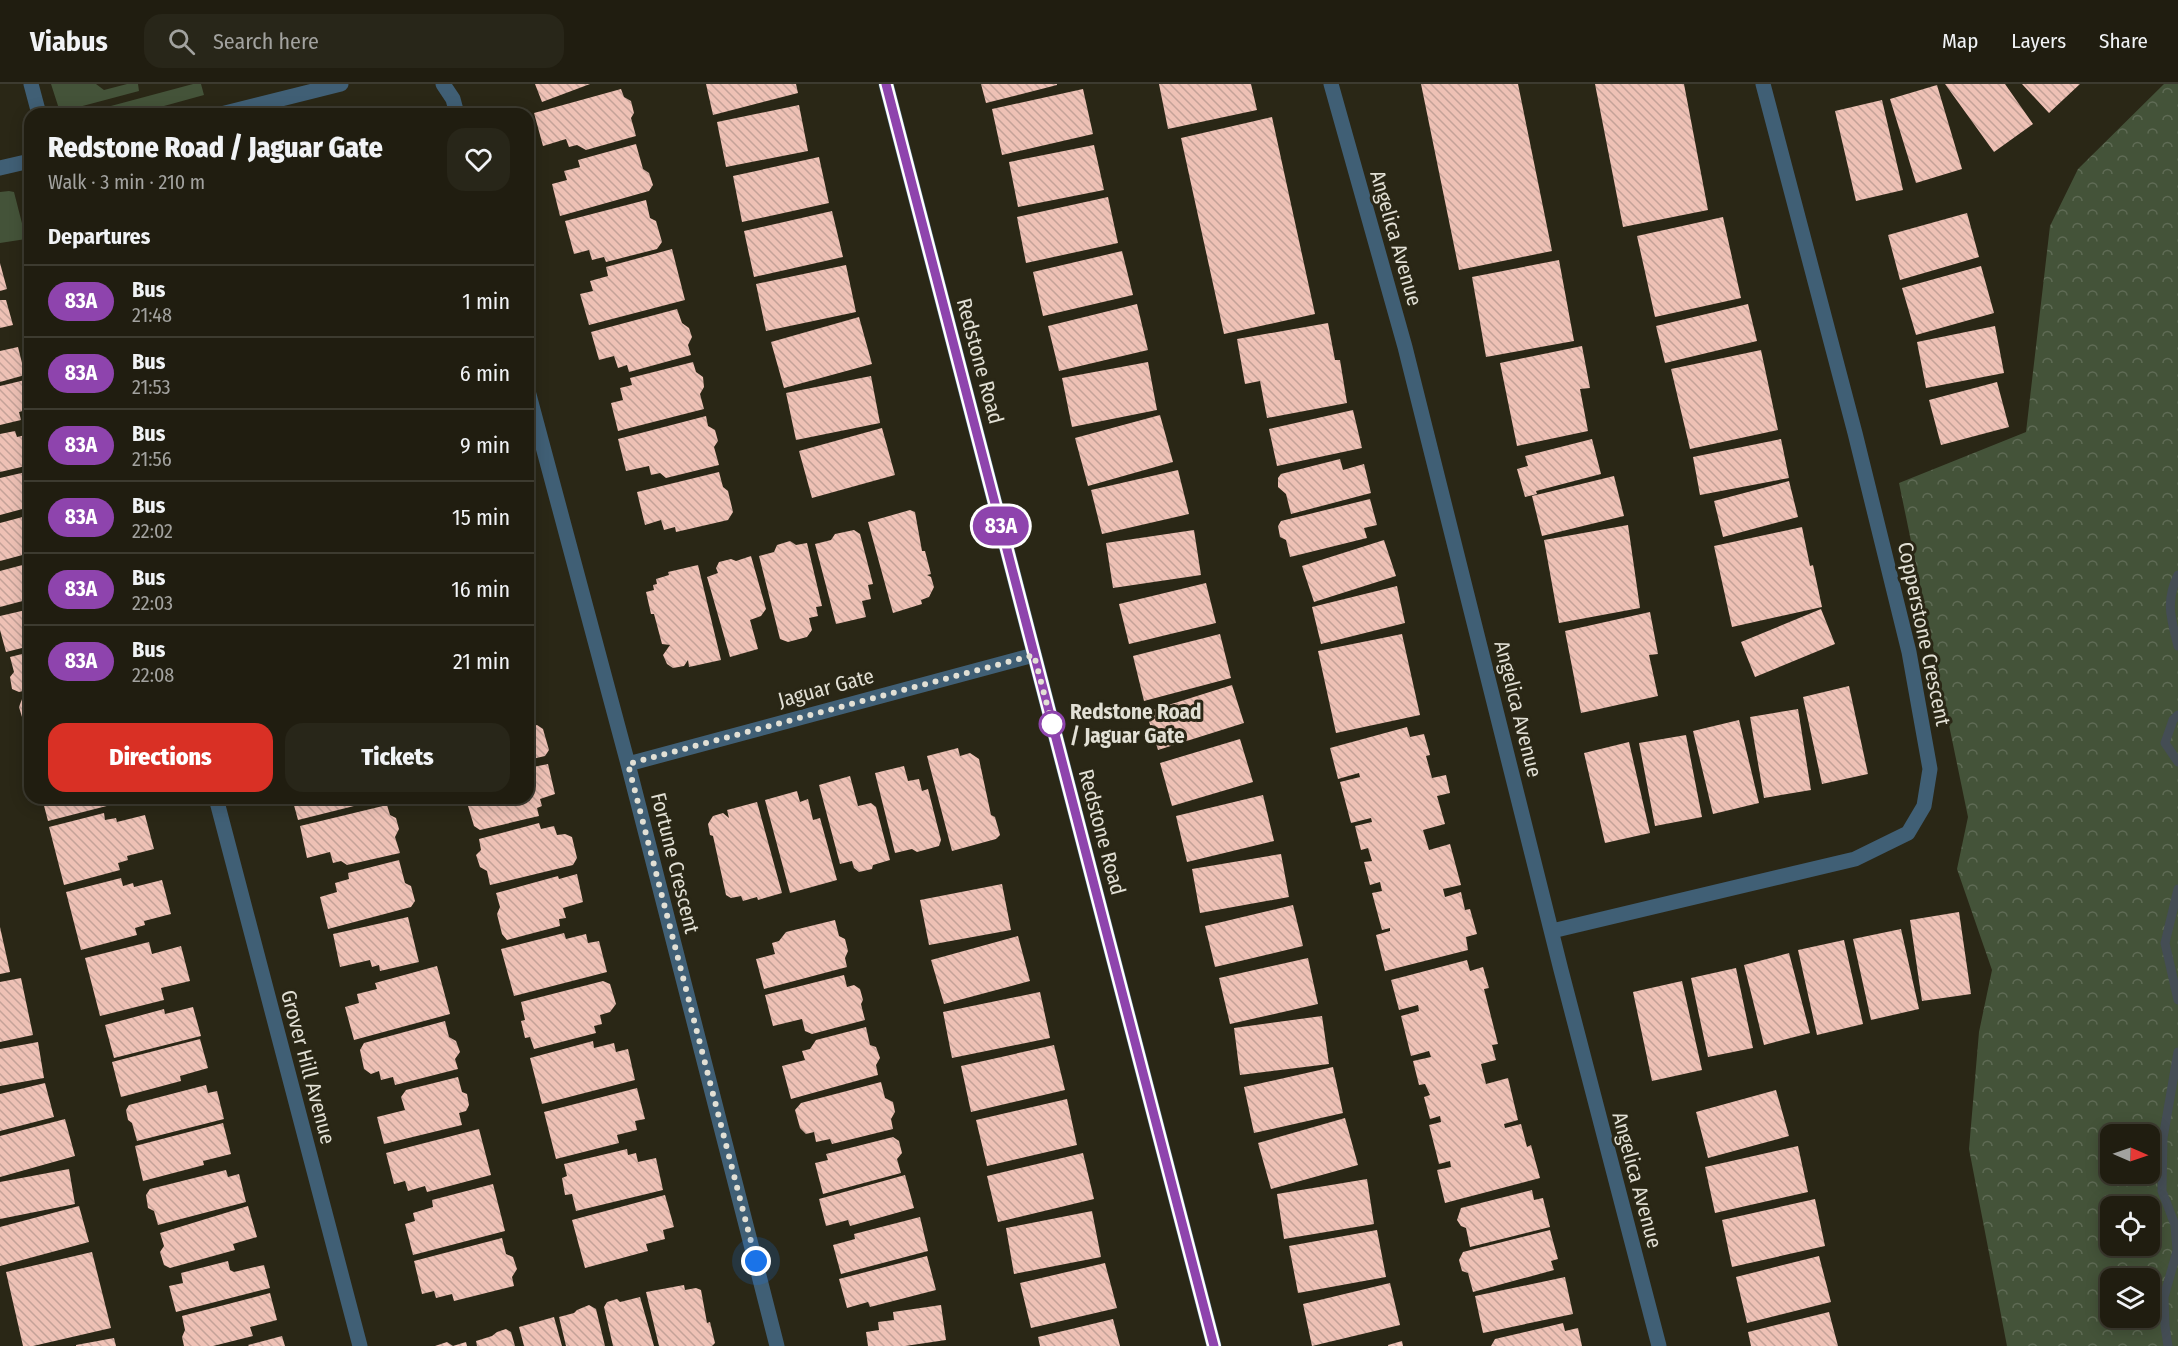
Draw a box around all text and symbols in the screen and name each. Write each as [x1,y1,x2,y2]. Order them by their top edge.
search box [144,14,564,68]
text: Viabus [30,25,108,58]
icon: search [165,25,198,58]
text: Search here [213,28,319,55]
text: Map [1942,28,1978,54]
text: Layers [2011,28,2066,54]
text: Share [2099,28,2148,54]
button: heart [447,128,510,191]
text: Redstone Road / Jaguar Gate [48,131,383,164]
street label: Angelica Avenue [1364,167,1428,309]
text: Walk · 3 min · 210 m [48,170,205,194]
text: Departures [48,223,150,250]
text: Bus [132,276,165,303]
text: 83A [65,288,97,314]
text: 1 min [462,288,510,315]
street label: Redstone Road [951,295,1009,427]
text: 21:48 [132,303,172,327]
text: Bus [132,348,165,375]
text: 83A [65,360,97,386]
text: 6 min [460,360,510,387]
text: 21:53 [132,375,171,399]
text: Bus [132,420,165,447]
text: 83A [65,432,97,458]
text: 9 min [460,432,510,459]
text: 21:56 [132,447,172,471]
text: Bus [132,492,165,519]
text: 83A [65,504,97,530]
text: 15 min [452,504,510,531]
line badge: 83A [966,506,1036,546]
text: 83A [985,513,1017,539]
text: 22:02 [132,519,173,543]
street label: Copperstone Crescent [1892,540,1956,728]
text: Bus [132,564,165,591]
text: 83A [65,576,97,602]
text: 16 min [451,576,510,603]
text: 22:03 [132,591,173,615]
text: Bus [132,636,165,663]
street label: Angelica Avenue [1488,638,1548,780]
text: 83A [65,648,97,674]
text: 21 min [453,648,510,675]
text: 22:08 [132,663,174,687]
street label: Jaguar Gate [775,663,877,713]
place label: Redstone Road / Jaguar Gate [1070,699,1201,749]
marker: Redstone Road / Jaguar Gate [1039,711,1065,737]
button: Directions [48,723,273,792]
button: Tickets [285,723,510,792]
street label: Redstone Road [1073,766,1131,898]
street label: Fortune Crescent [645,790,705,936]
street label: Grover Hill Avenue [275,987,341,1147]
street label: Angelica Avenue [1606,1109,1668,1251]
north arrow [2100,1124,2160,1184]
map controls [2100,1124,2160,1328]
button: locate [2100,1196,2160,1256]
your location [741,1246,771,1276]
button: layers [2100,1268,2160,1328]

